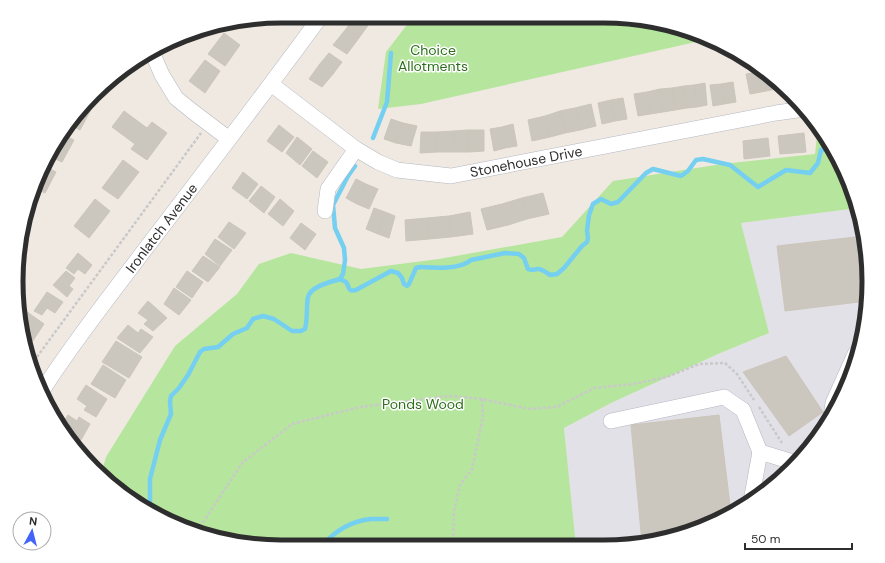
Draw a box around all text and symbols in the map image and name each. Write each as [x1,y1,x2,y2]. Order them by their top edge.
park label: Choice Allotments [398,41,468,75]
street label: Stonehouse Drive [468,142,584,181]
street label: Ironlatch Avenue [122,180,201,276]
park label: Ponds Wood [382,395,464,413]
north arrow [12,511,52,551]
text: N [28,514,38,529]
scale bar [745,525,852,551]
text: 50 m [751,531,780,547]

